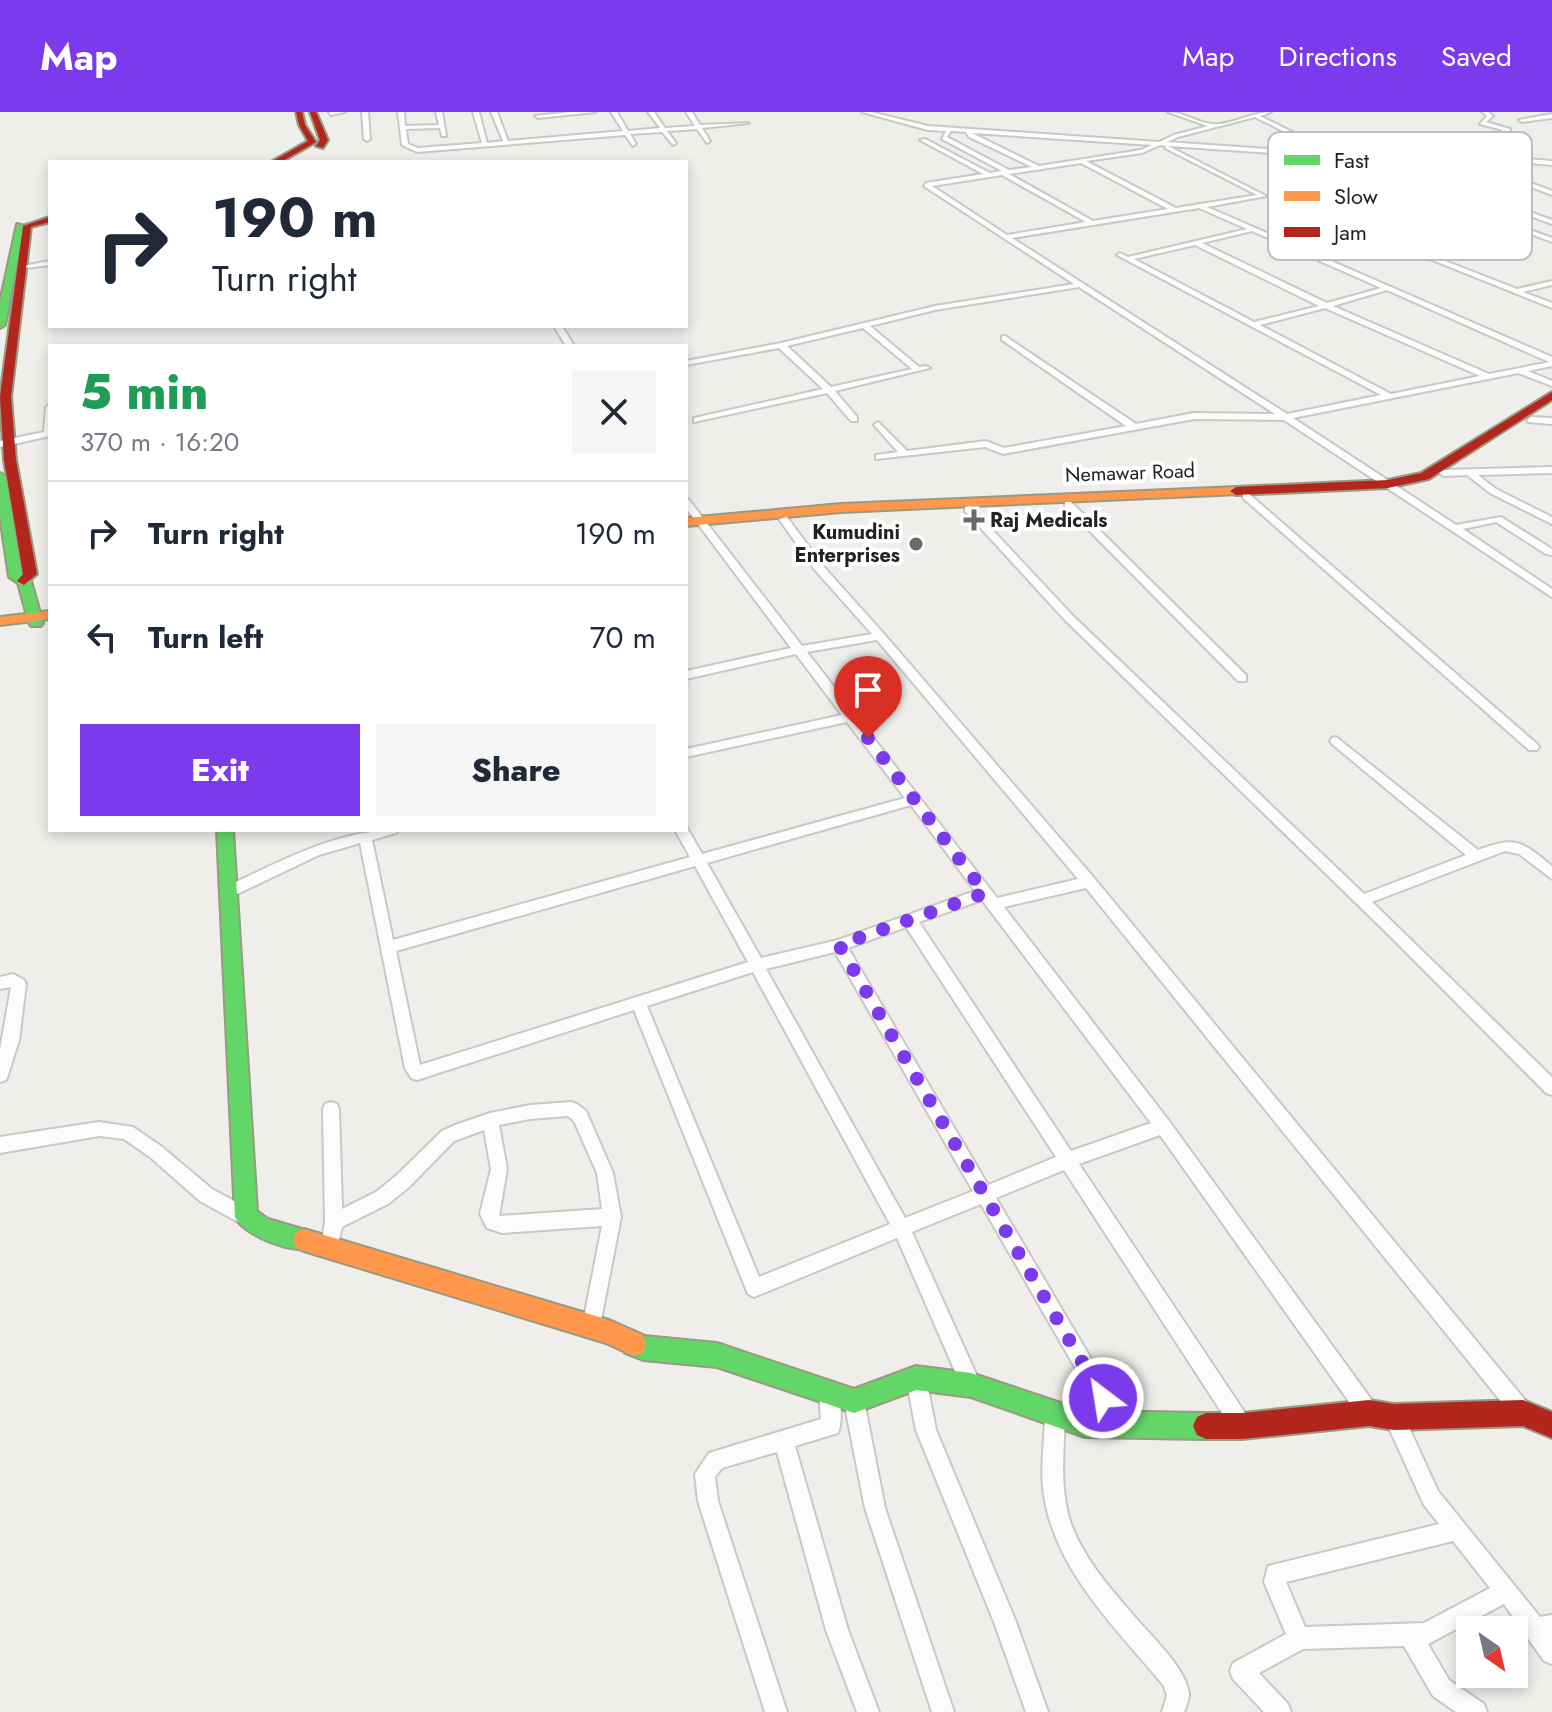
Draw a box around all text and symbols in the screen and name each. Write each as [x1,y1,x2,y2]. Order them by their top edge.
text: Map [40,29,118,84]
text: Map [1182,36,1234,77]
text: Directions [1278,36,1397,77]
text: Saved [1441,36,1512,77]
legend [1268,132,1532,260]
text: Fast [1334,144,1370,176]
text: 190 m [212,177,378,258]
text: Slow [1334,180,1378,212]
icon: right [80,192,184,296]
text: Jam [1331,216,1367,248]
text: Turn right [212,252,357,304]
text: 5 min [80,358,208,427]
button: close [572,370,656,454]
text: 370 m · 16:20 [80,423,239,461]
street label: Nemawar Road [1064,456,1196,490]
place label: Raj Medicals [990,506,1107,535]
icon: right [80,511,124,555]
marker: Raj Medicals [965,511,983,529]
text: Turn right [148,512,284,555]
text: 190 m [575,512,656,555]
place label: Kumudini Enterprises [795,518,900,570]
marker: Kumudini Enterprises [907,535,925,553]
icon: left [80,615,124,659]
text: Turn left [148,616,263,659]
text: 70 m [590,616,656,659]
pin [834,656,902,738]
icon: arrive [846,668,890,712]
button: Exit [80,724,360,816]
button: Share [376,724,656,816]
position arrow [1061,1356,1145,1440]
north arrow [1456,1616,1528,1688]
map controls [1456,1616,1528,1688]

